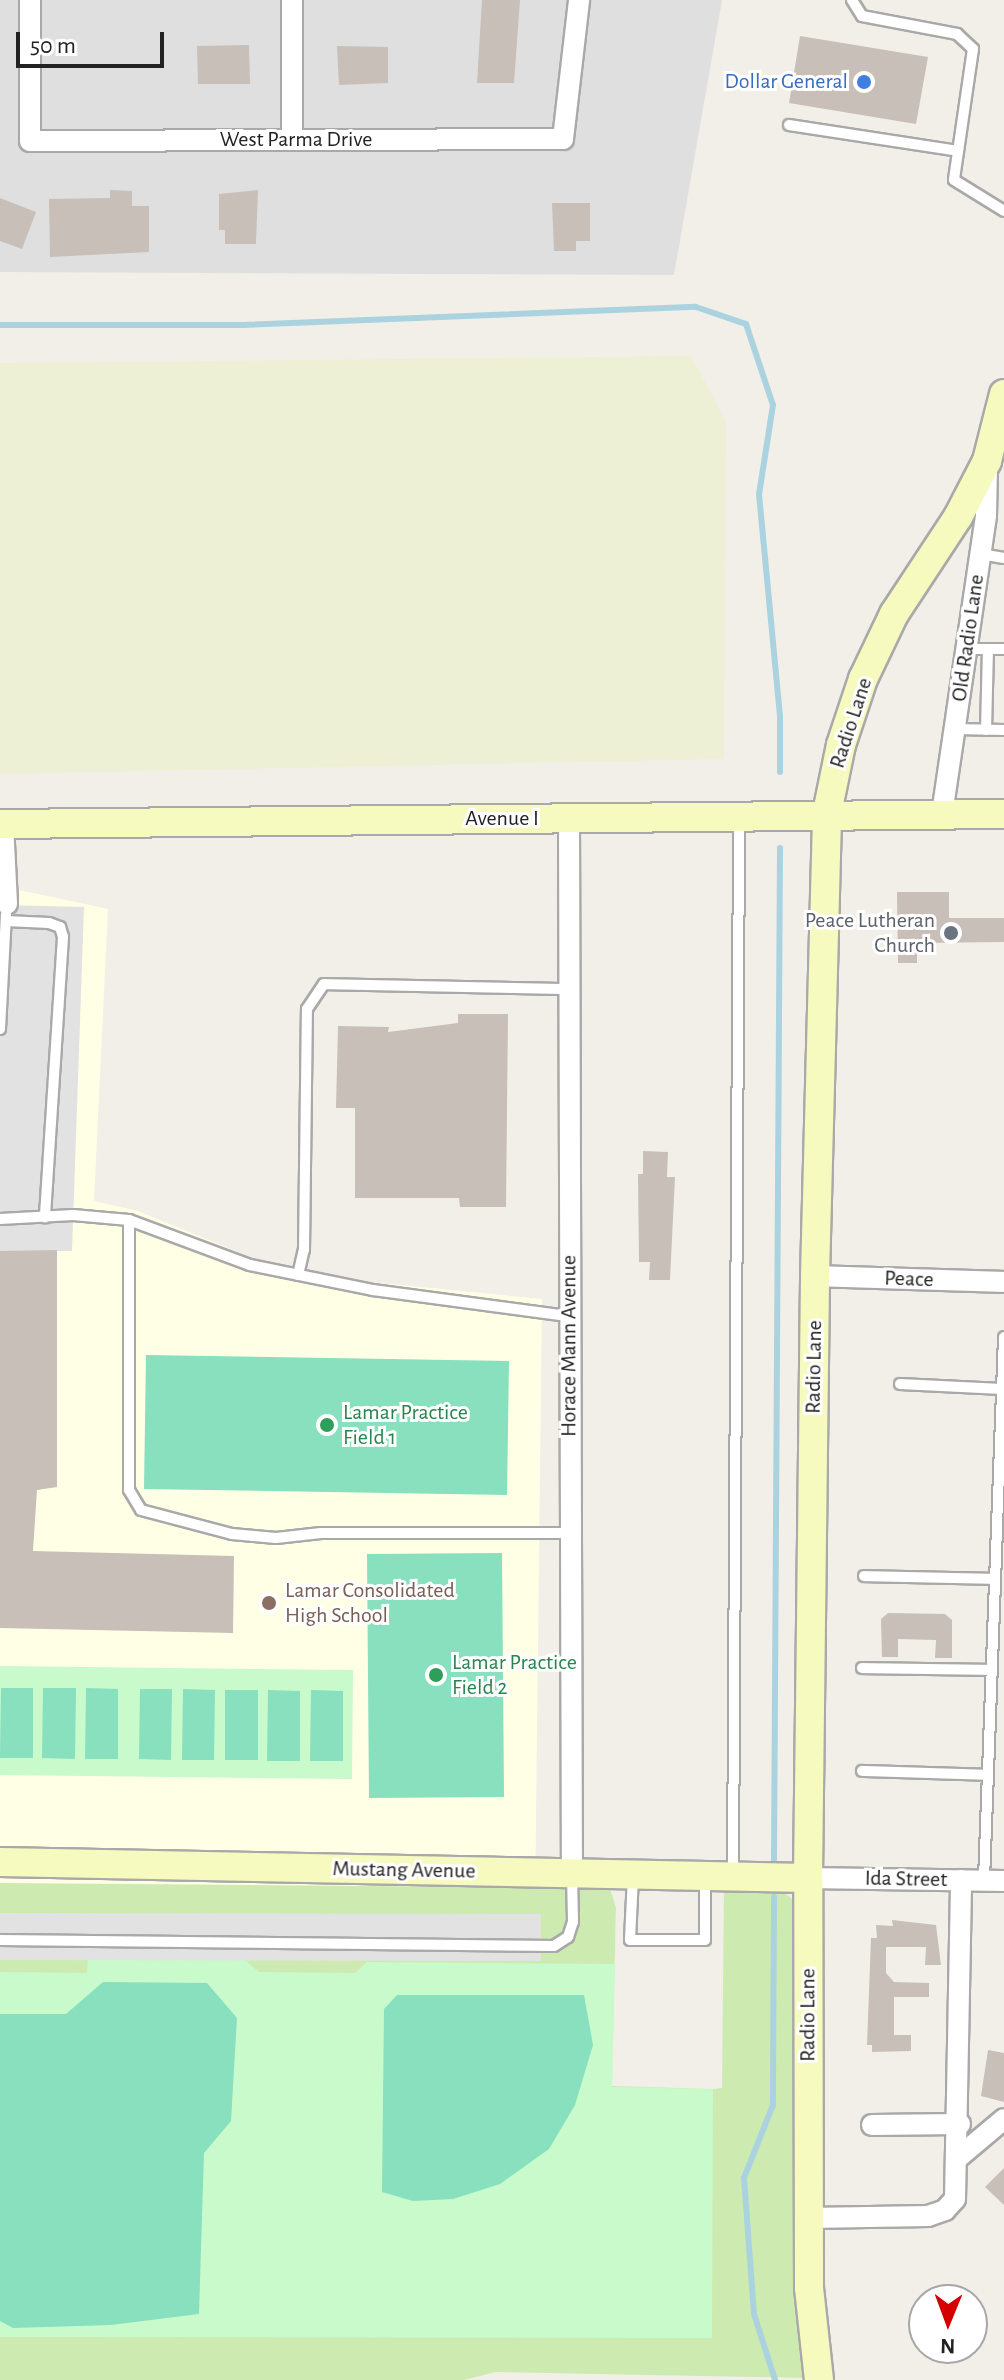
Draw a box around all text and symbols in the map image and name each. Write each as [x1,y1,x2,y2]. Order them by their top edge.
scale bar [20,16,168,66]
text: 50 m [30,34,76,58]
place label: Dollar General [725,69,848,95]
marker: Dollar General [855,73,873,91]
street label: West Parma Drive [220,127,372,153]
street label: Old Radio Lane [946,573,990,703]
street label: Radio Lane [824,674,878,772]
street label: Avenue I [465,806,539,832]
place label: Peace Lutheran Church [805,907,935,958]
marker: Peace Lutheran Church [942,924,960,942]
street label: Horace Mann Avenue [556,1255,582,1437]
street label: Peace [884,1265,934,1293]
street label: Radio Lane [800,1320,828,1414]
place label: Lamar Practice Field 1 [343,1399,468,1450]
marker: Lamar Practice Field 1 [318,1416,336,1434]
place label: Lamar Consolidated High School [285,1577,455,1628]
marker: Lamar Consolidated High School [260,1594,278,1612]
place label: Lamar Practice Field 2 [452,1649,577,1700]
marker: Lamar Practice Field 2 [427,1666,445,1684]
street label: Mustang Avenue [332,1856,476,1884]
street label: Ida Street [865,1865,947,1893]
street label: Radio Lane [795,1968,821,2062]
north arrow [908,2284,988,2364]
text: N [940,2335,955,2357]

